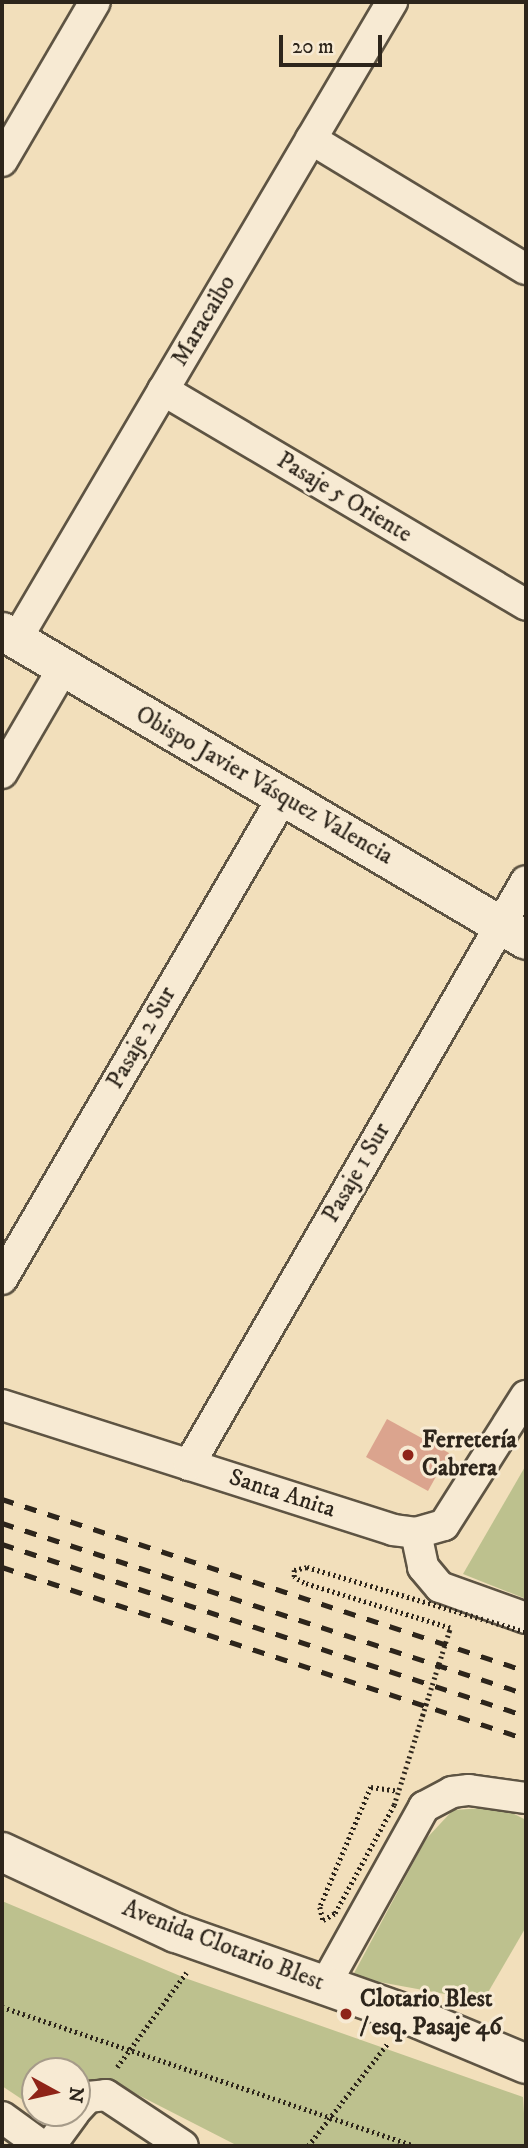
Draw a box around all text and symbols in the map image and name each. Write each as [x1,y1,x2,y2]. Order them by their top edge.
scale bar [283,21,386,65]
text: 20 m [292,34,334,60]
street label: Maracaibo [166,270,242,372]
street label: Pasaje 5 Oriente [271,446,417,550]
street label: Obispo Javier Vásquez Valencia [130,700,398,872]
street label: Pasaje 2 Sur [101,982,183,1094]
street label: Pasaje 1 Sur [317,1118,397,1228]
place label: Ferretería Cabrera [422,1427,517,1483]
marker: Ferretería Cabrera [400,1447,416,1463]
street label: Santa Anita [225,1463,339,1525]
street label: Avenida Clotario Blest [118,1894,328,1998]
place label: Clotario Blest / esq. Pasaje 46 [360,1986,502,2042]
marker: Clotario Blest / esq. Pasaje 46 [338,2006,354,2022]
north arrow [21,2057,91,2127]
text: N [63,2085,88,2104]

